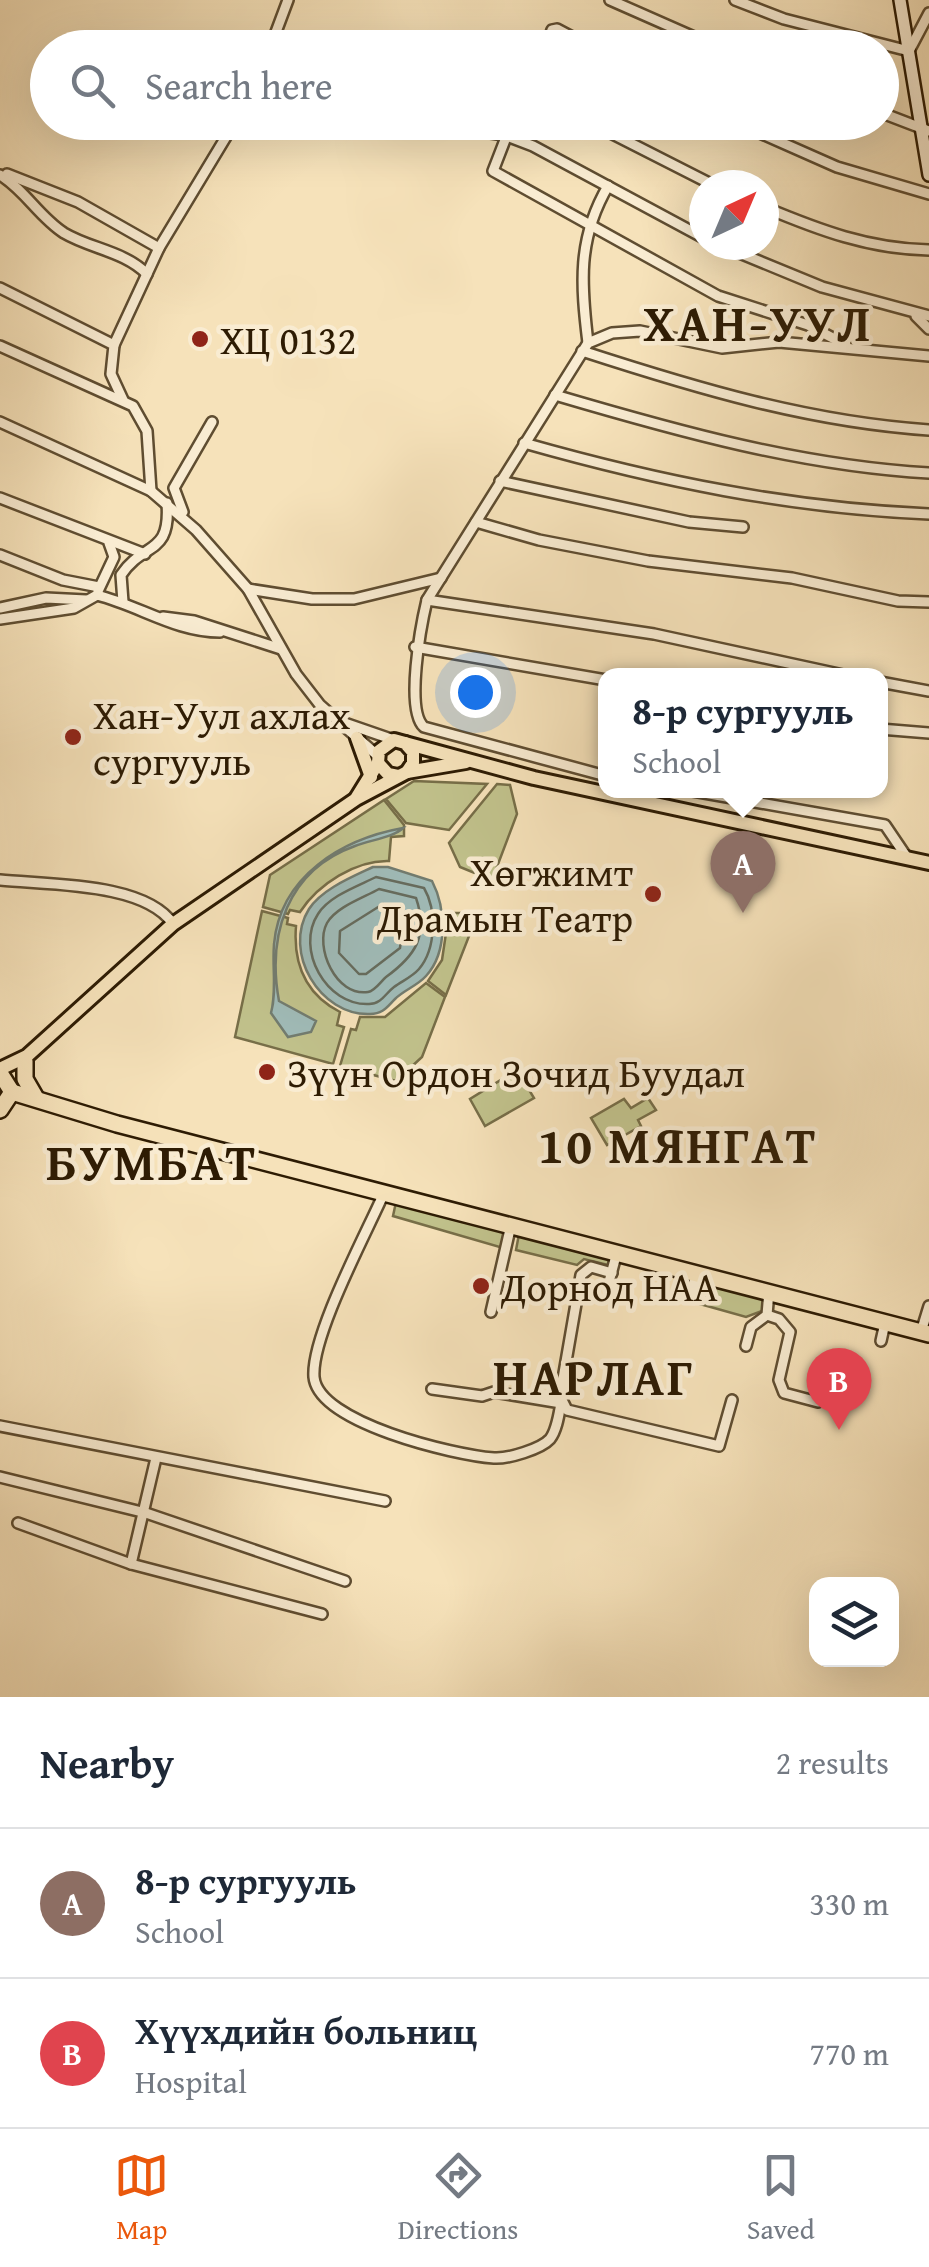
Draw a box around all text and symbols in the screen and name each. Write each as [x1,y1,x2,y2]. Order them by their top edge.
search box [30,30,899,140]
text: Search here [145,57,333,113]
icon: search [65,58,120,113]
north arrow [689,170,779,260]
district label: ХАН-УУЛ [643,286,873,359]
place label: ХЦ 0132 [220,310,356,369]
marker: ХЦ 0132 [189,328,211,350]
your location [450,667,501,718]
popup [598,668,888,798]
text: 8-р сургууль [632,682,854,738]
place label: Хан-Уул ахлах сургууль [93,685,351,790]
marker: Хан-Уул ахлах сургууль [62,726,84,748]
text: School [632,738,721,785]
pin: A [710,830,776,913]
place label: Хөгжимт Драмын Театр [376,842,634,947]
marker: Хөгжимт Драмын Театр [642,883,664,905]
place label: Зүүн Ордон Зочид Буудал [287,1043,745,1102]
marker: Зүүн Ордон Зочид Буудал [256,1061,278,1083]
district label: 10 МЯНГАТ [538,1108,818,1181]
district label: БУМБАТ [46,1125,258,1198]
place label: Дорнод НАА [500,1257,718,1316]
marker: Дорнод НАА [470,1275,492,1297]
district label: НАРЛАГ [493,1340,695,1413]
pin: B [806,1348,872,1430]
map controls [809,1577,899,1667]
button: layers [809,1577,899,1667]
text: Nearby [40,1732,174,1793]
text: 2 results [776,1739,889,1786]
text: 8-р сургууль [135,1852,356,1908]
text: A [62,1880,83,1927]
text: 330 m [810,1880,889,1927]
text: School [135,1908,224,1955]
text: Хүүхдийн больниц [135,2002,477,2058]
text: B [63,2030,82,2077]
text: 770 m [810,2030,889,2077]
text: Hospital [135,2058,247,2105]
tab: Map [114,2148,169,2249]
tab: Directions [398,2148,518,2249]
tab: Saved [747,2148,815,2249]

